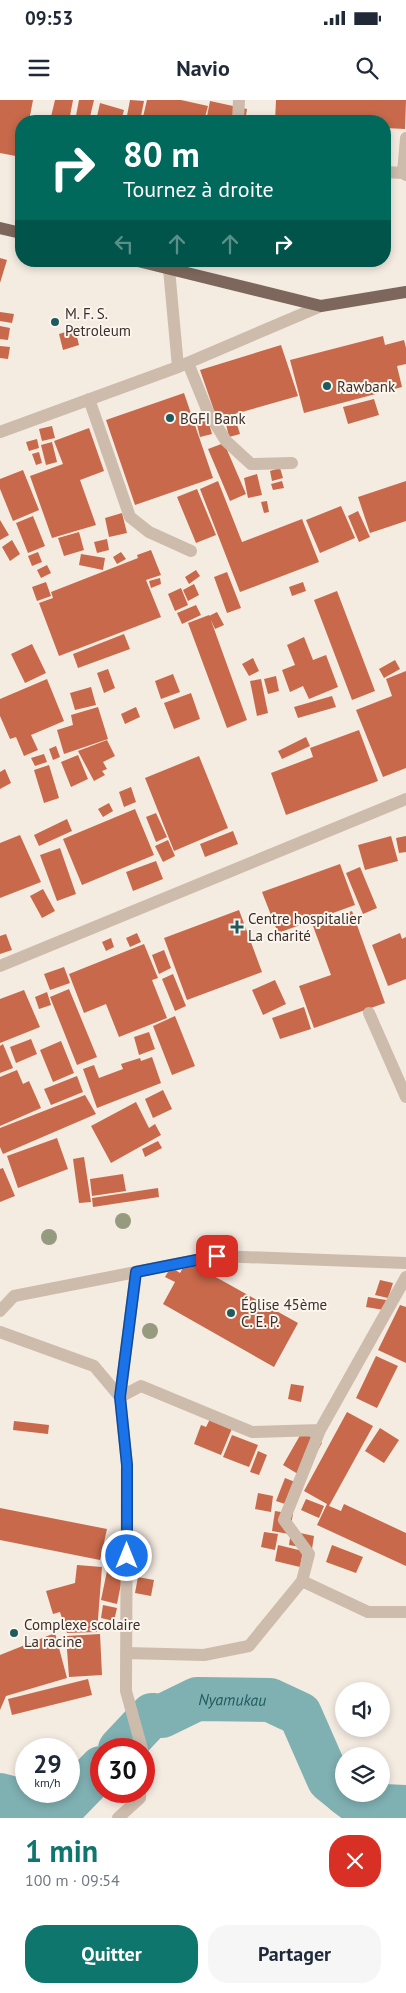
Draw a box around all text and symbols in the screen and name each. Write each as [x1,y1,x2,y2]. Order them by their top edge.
text: 09:53 [25,6,73,30]
icon: menu [25,54,53,82]
text: Navio [176,54,230,82]
icon: search [353,54,381,82]
text: 80 m [123,131,200,177]
icon: right [40,135,105,200]
text: Tournez à droite [123,175,274,203]
icon: left [110,230,138,258]
icon: ahead [163,230,191,258]
icon: ahead [216,230,244,258]
icon: right [269,230,297,258]
place label: M. F. S. Petroleum [65,304,131,340]
marker: M. F. S. Petroleum [49,316,61,328]
place label: Rawbank [337,377,396,396]
marker: Rawbank [321,380,333,392]
place label: BGFI Bank [180,409,246,428]
marker: BGFI Bank [164,412,176,424]
place label: Centre hospitalier La charité [248,909,362,945]
marker: Centre hospitalier La charité [230,920,244,934]
pin [196,1235,238,1277]
icon: arrive [203,1242,231,1270]
place label: Église 45ème C. E. P. [241,1295,327,1331]
marker: Église 45ème C. E. P. [225,1307,237,1319]
position arrow [100,1529,152,1581]
place label: Complexe scolaire La racine [24,1615,140,1651]
marker: Complexe scolaire La racine [8,1627,20,1639]
map controls [335,1682,390,1802]
button: sound [335,1682,390,1737]
water label: Nyamukau [198,1689,266,1710]
speed limit sign: 30 [90,1738,155,1803]
button: layers [335,1747,390,1802]
text: 29 [33,1748,62,1780]
text: km/h [34,1775,61,1790]
text: 1 min [25,1831,98,1870]
button: close [329,1835,381,1887]
text: 100 m · 09:54 [25,1870,120,1890]
button: Quitter [25,1925,198,1983]
button: Partager [208,1925,381,1983]

